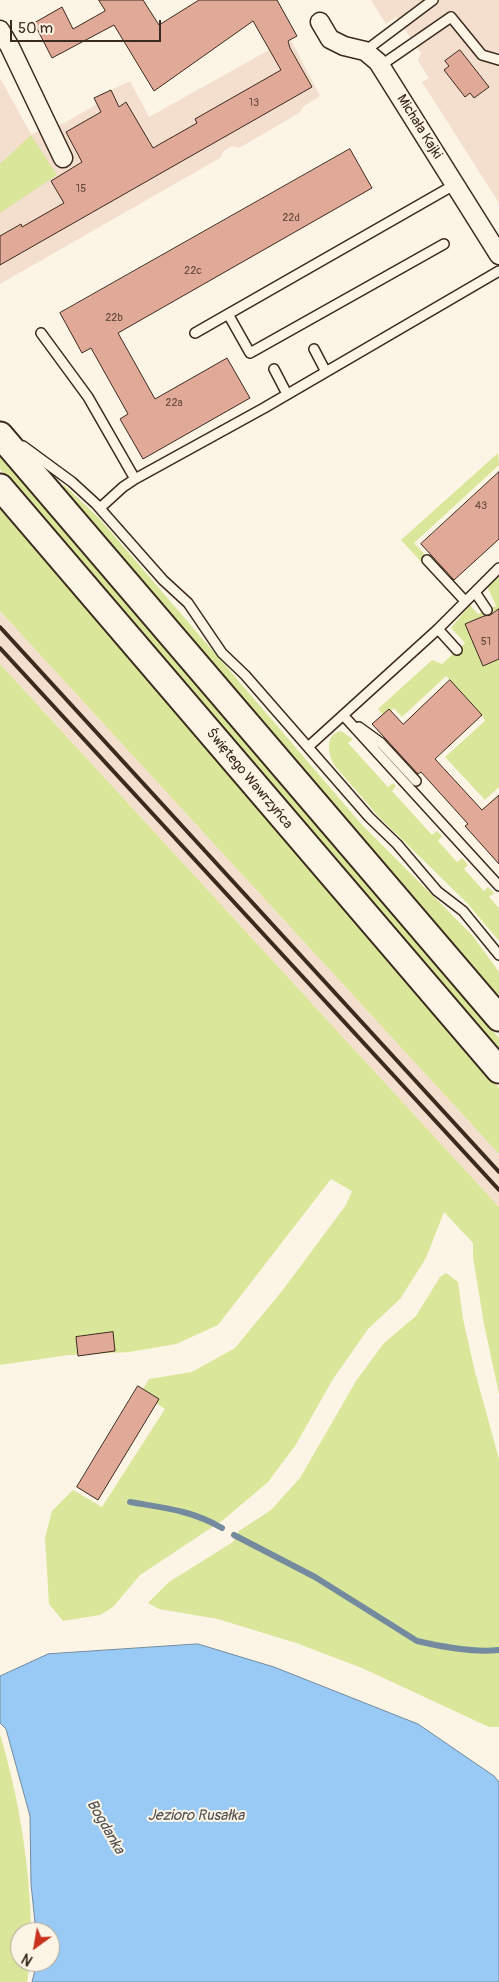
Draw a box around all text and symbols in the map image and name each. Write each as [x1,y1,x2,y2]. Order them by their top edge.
scale bar [12,10,164,42]
text: 50 m [18,19,53,38]
street label: Michała Kajki [393,92,445,162]
house number: 13 [249,96,259,110]
house number: 15 [76,182,86,196]
house number: 22d [282,211,300,225]
house number: 22c [184,264,202,278]
house number: 22b [105,311,123,325]
house number: 22a [165,396,183,410]
house number: 43 [475,499,487,513]
house number: 51 [481,635,491,649]
street label: Świętego Wawrzyńca [202,725,296,833]
water label: Bogdanka [82,1797,128,1857]
water label: Jezioro Rusałka [148,1807,244,1825]
north arrow [10,1922,60,1972]
text: N [19,1950,36,1969]

